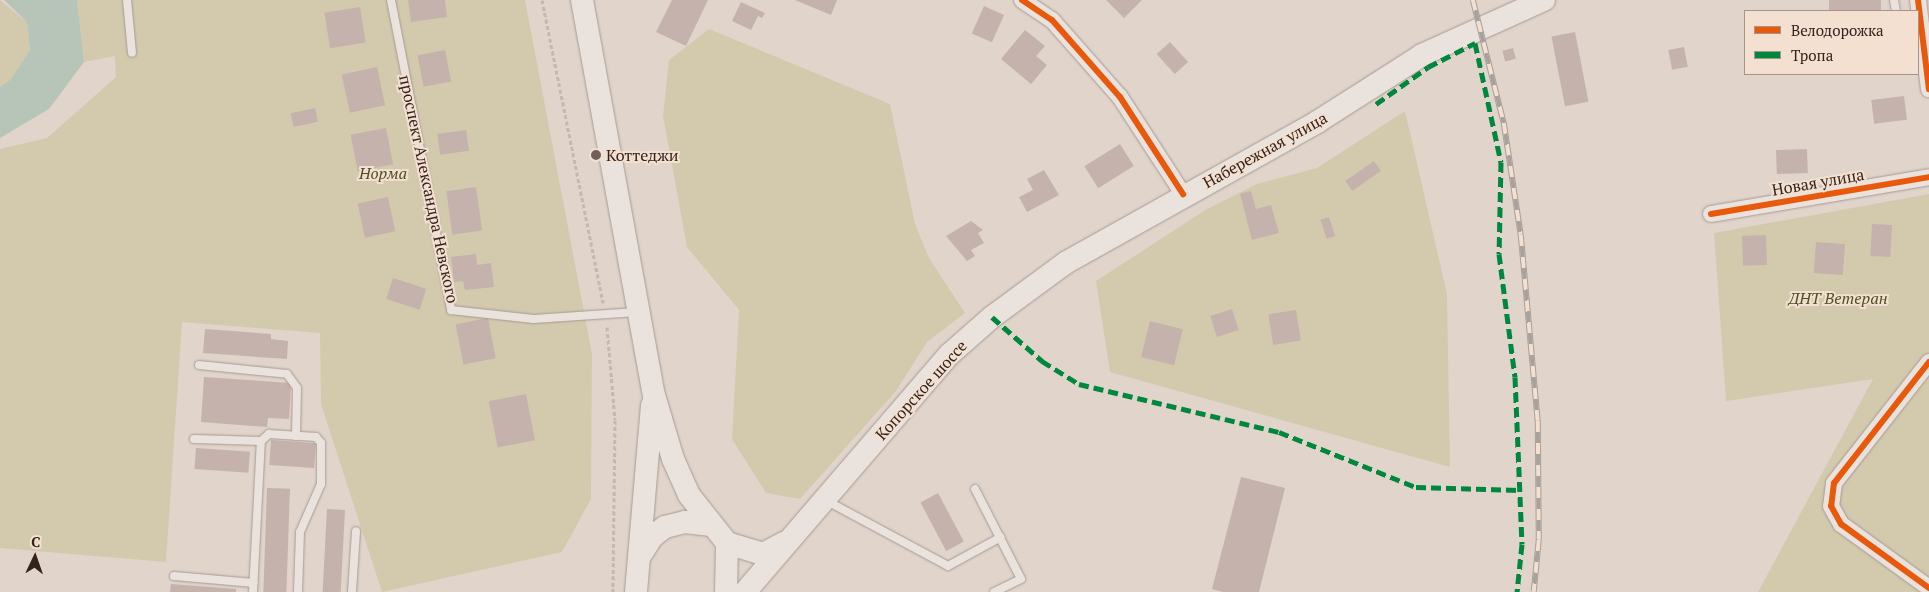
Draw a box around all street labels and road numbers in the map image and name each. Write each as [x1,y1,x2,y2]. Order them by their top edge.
street label: проспект Александра Невского [395,73,463,305]
street label: Набережная улица [1200,108,1330,192]
street label: Новая улица [1770,164,1866,200]
street label: Копорское шоссе [871,336,971,444]

